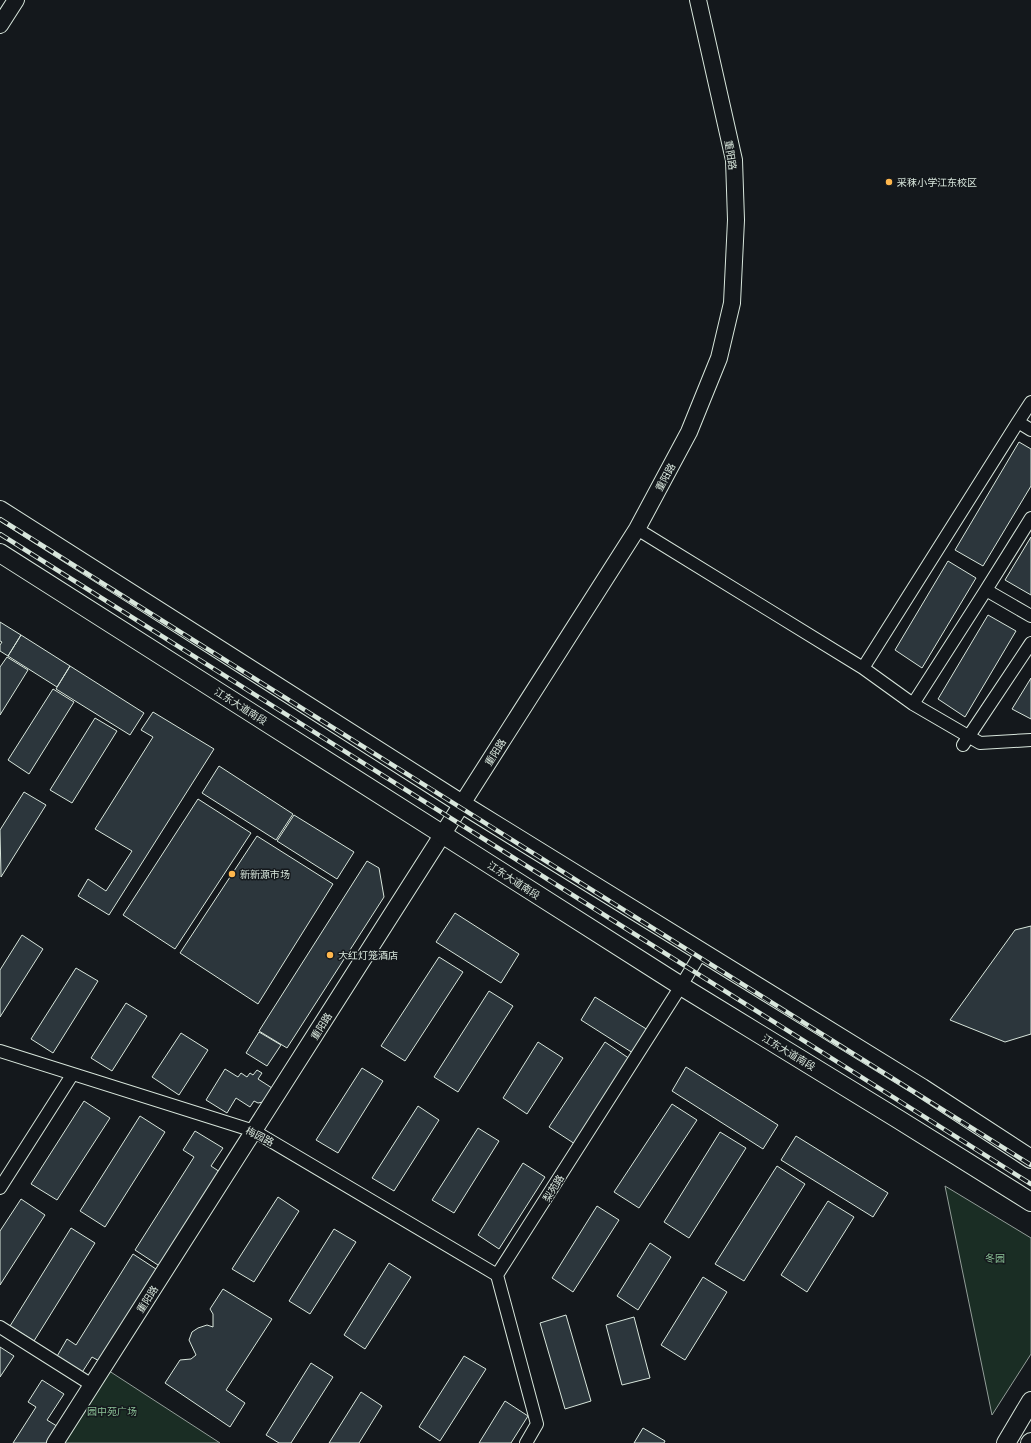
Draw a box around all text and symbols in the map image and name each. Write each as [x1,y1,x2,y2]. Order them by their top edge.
street label: 重阳路 [723,139,738,171]
marker: 采秣小学江东校区 [884,177,894,187]
place label: 采秣小学江东校区 [897,177,977,188]
street label: 重阳路 [654,461,677,493]
street label: 江东大道南段 [212,686,269,727]
street label: 重阳路 [483,737,508,768]
street label: 江东大道南段 [486,859,542,901]
marker: 新新源市场 [227,869,237,879]
place label: 新新源市场 [240,869,290,880]
marker: 大红灯笼酒店 [325,950,335,960]
place label: 大红灯笼酒店 [338,950,398,961]
street label: 重阳路 [309,1011,334,1042]
street label: 江东大道南段 [760,1032,817,1073]
street label: 梅园路 [244,1125,276,1148]
street label: 梨苑路 [541,1173,566,1204]
park label: 冬园 [985,1253,1005,1264]
street label: 重阳路 [135,1284,160,1315]
park label: 园中苑广场 [87,1406,137,1417]

